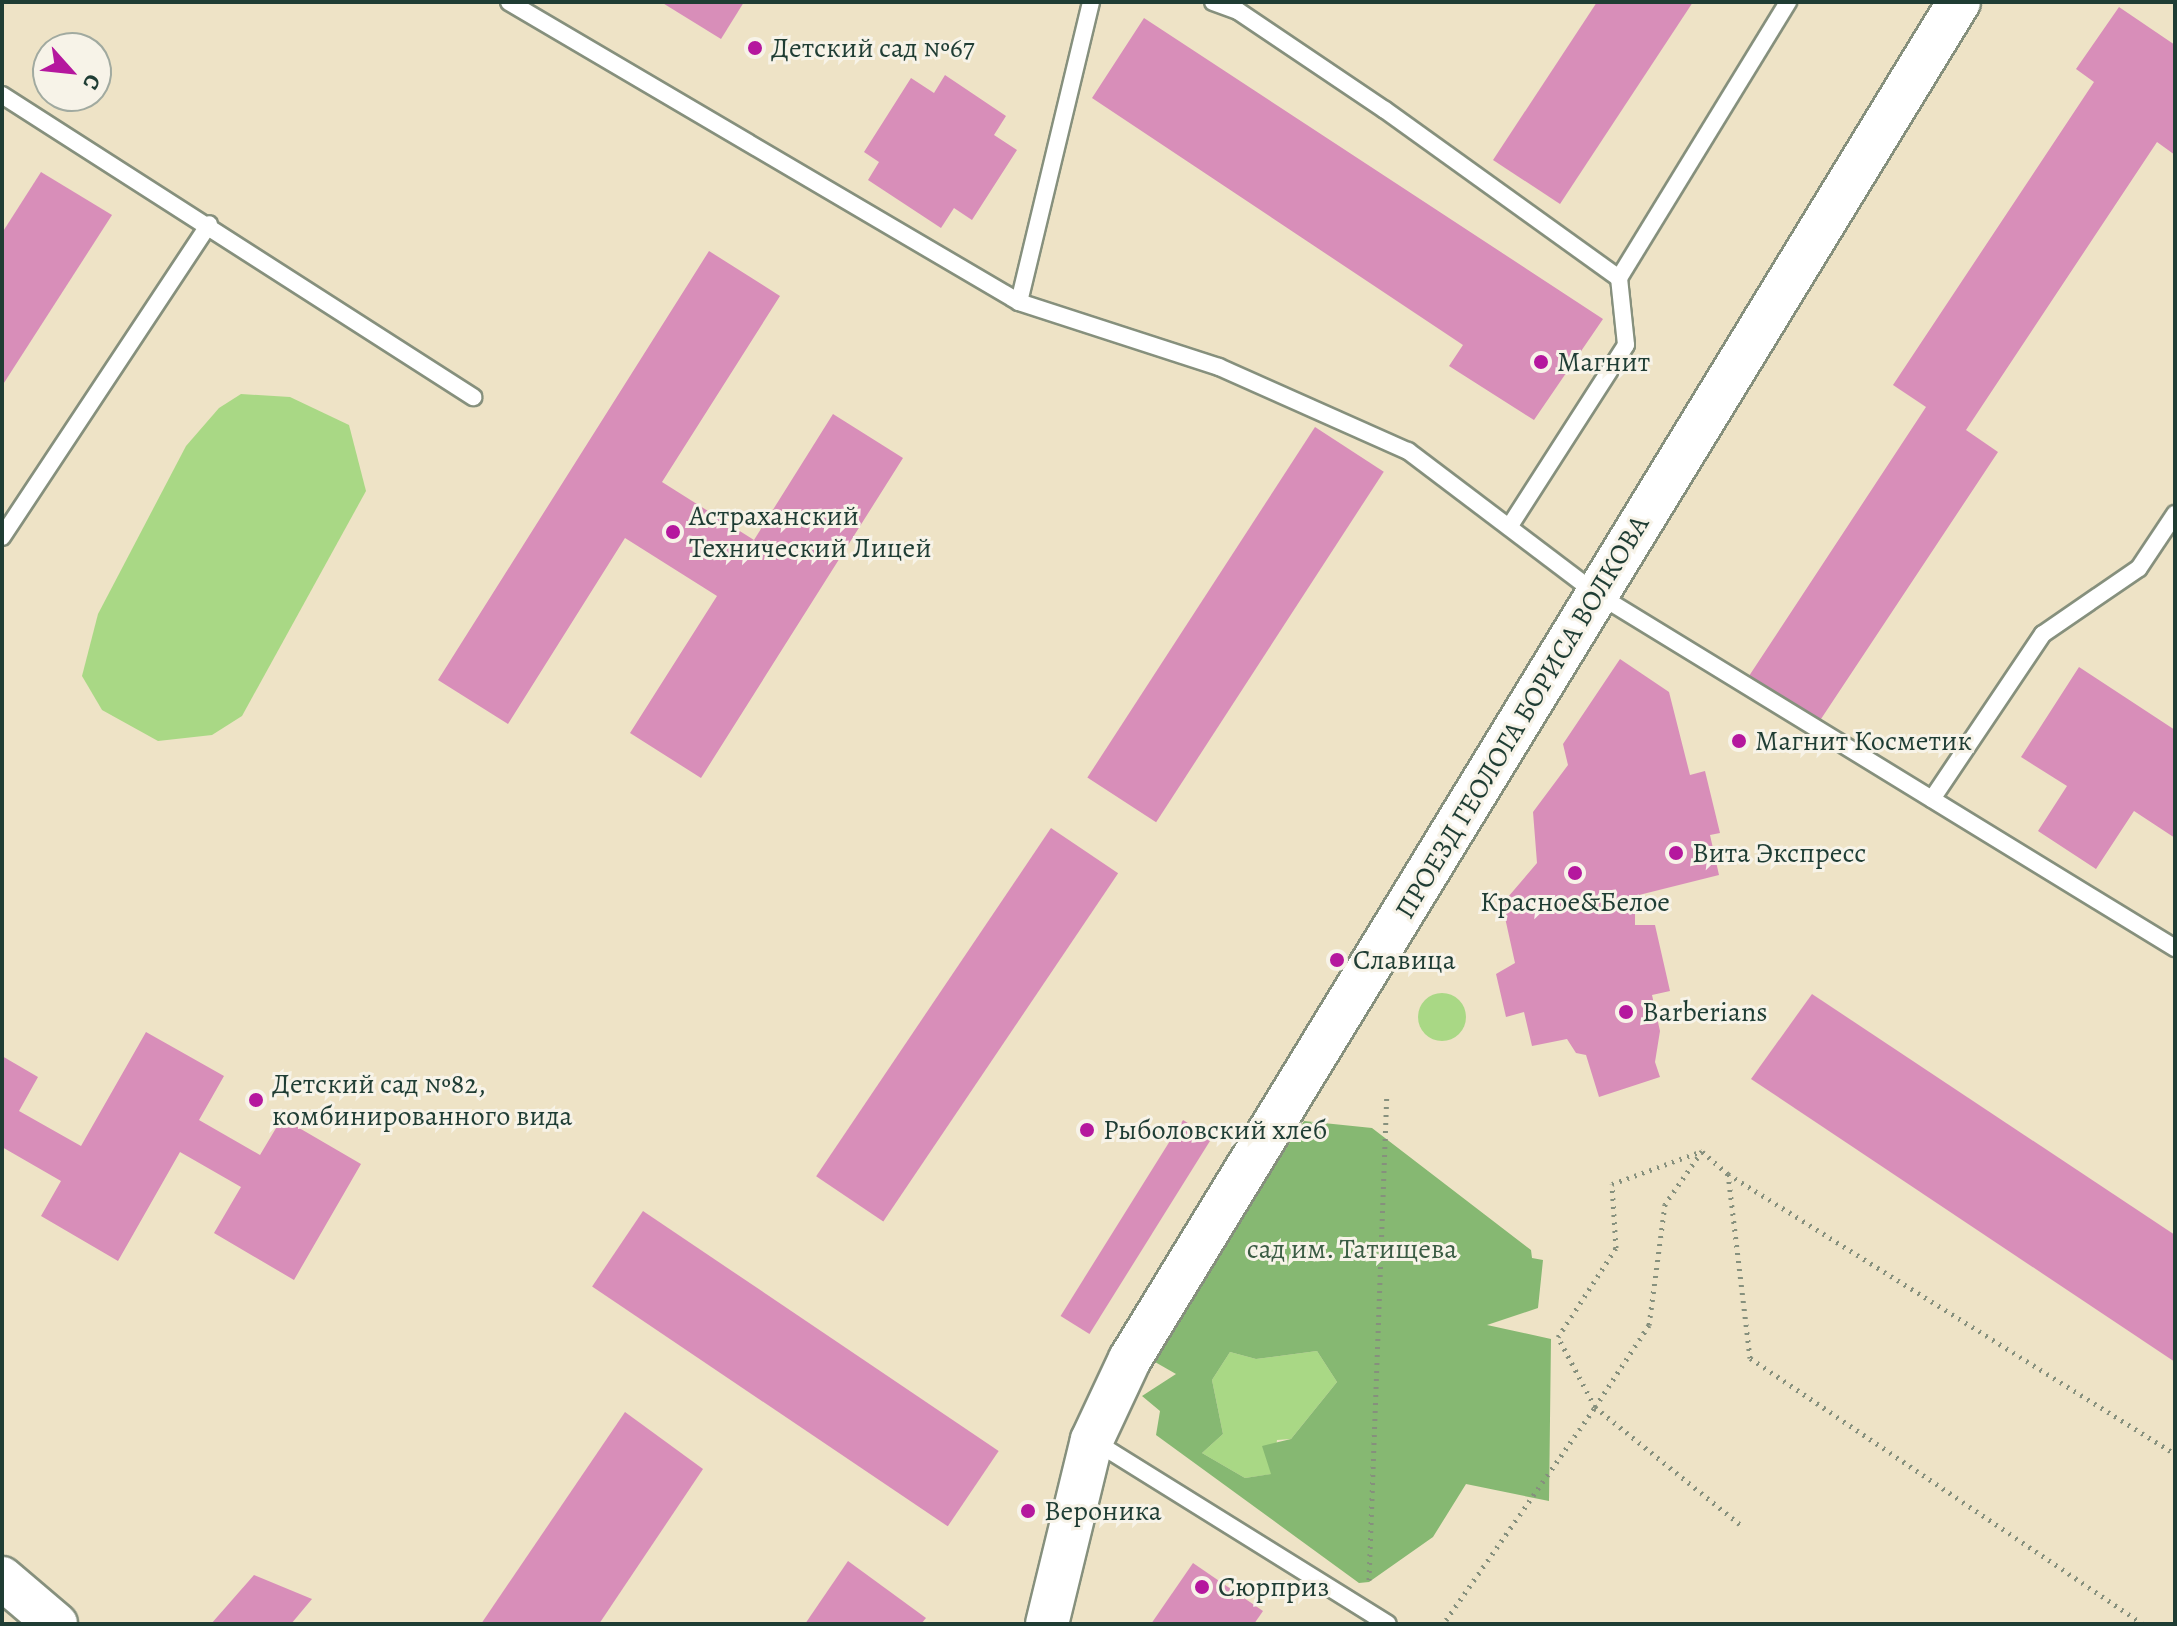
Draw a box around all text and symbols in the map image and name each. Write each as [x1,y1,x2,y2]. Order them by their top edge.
place label: Детский сад №67 [771,31,975,65]
north arrow [32,32,112,112]
marker: Детский сад №67 [746,39,764,57]
text: С [75,69,108,95]
place label: Магнит [1557,345,1650,379]
marker: Магнит [1532,353,1550,371]
place label: Астраханский Технический Лицей [689,499,932,565]
street label: ПРОЕЗД ГЕОЛОГА БОРИСА ВОЛКОВА [1388,509,1656,925]
marker: Астраханский Технический Лицей [664,523,682,541]
place label: Магнит Косметик [1755,724,1972,758]
marker: Магнит Косметик [1730,732,1748,750]
place label: Вита Экспресс [1692,836,1866,870]
marker: Вита Экспресс [1667,844,1685,862]
marker: Красное&Белое [1566,864,1584,882]
place label: Красное&Белое [1480,885,1670,919]
place label: Славица [1353,943,1456,977]
marker: Славица [1328,951,1346,969]
place label: Barberians [1642,995,1768,1029]
marker: Barberians [1617,1003,1635,1021]
place label: Детский сад №82, комбинированного вида [272,1067,572,1133]
marker: Детский сад №82, комбинированного вида [247,1091,265,1109]
place label: Рыболовский хлеб [1103,1113,1327,1147]
marker: Рыболовский хлеб [1078,1121,1096,1139]
park label: сад им. Татищева [1247,1232,1457,1266]
place label: Вероника [1044,1494,1162,1528]
marker: Вероника [1019,1502,1037,1520]
place label: Сюрприз [1218,1570,1329,1604]
marker: Сюрприз [1193,1578,1211,1596]

